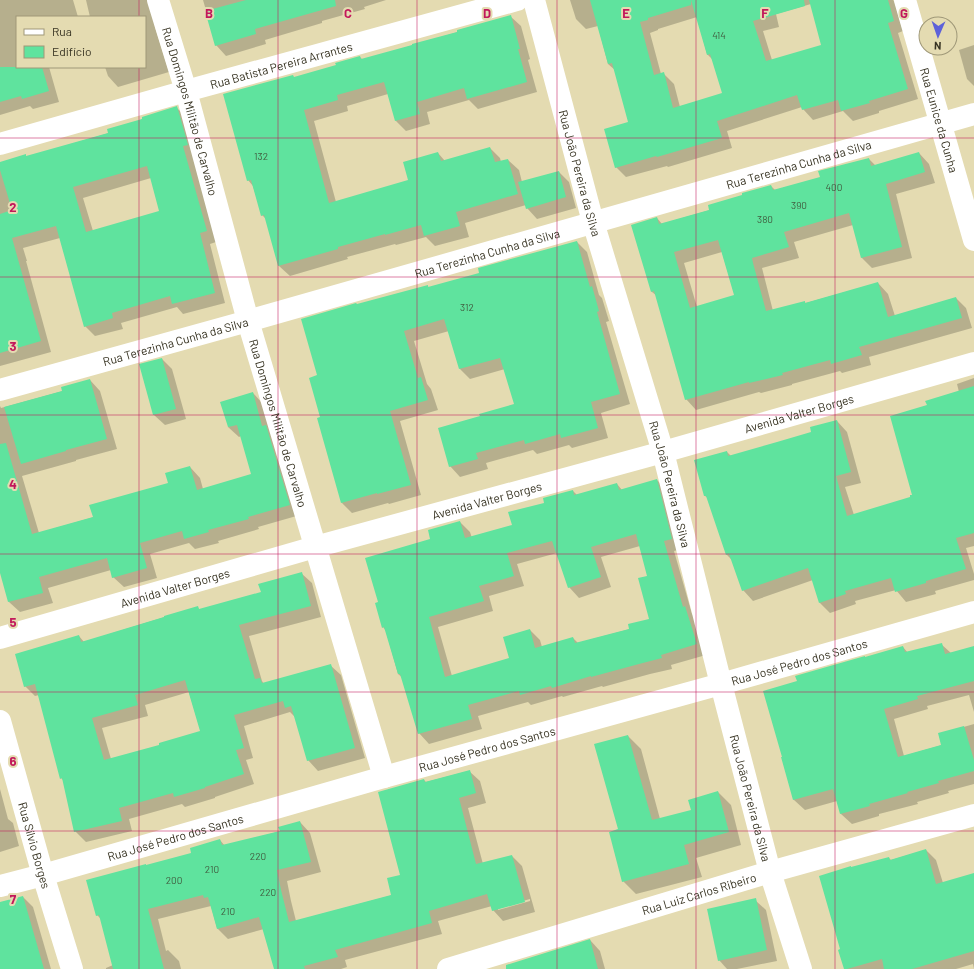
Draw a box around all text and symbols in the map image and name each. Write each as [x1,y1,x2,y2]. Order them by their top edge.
text: B [205,5,213,21]
text: C [344,5,352,21]
text: D [483,5,491,21]
text: E [622,5,630,21]
text: F [761,5,769,21]
text: G [900,5,908,21]
legend [16,16,146,68]
north arrow [918,16,958,56]
text: Rua [52,24,72,38]
street label: Rua Domingos Militão de Carvalho [160,25,221,197]
house number: 414 [712,29,726,41]
street label: Rua Batista Pereira Arrantes [208,39,354,91]
text: N [934,40,942,53]
text: Edifício [52,44,92,58]
street label: Rua Eunice da Cunha [918,66,961,174]
street label: Rua João Pereira da Silva [556,108,604,238]
street label: Rua Terezinha Cunha da Silva [724,137,873,191]
house number: 132 [254,150,268,162]
house number: 400 [826,181,842,193]
text: 2 [9,199,17,215]
house number: 390 [791,199,807,211]
house number: 380 [757,213,773,225]
street label: Rua Terezinha Cunha da Silva [413,226,561,280]
house number: 312 [460,301,474,313]
street label: Rua Terezinha Cunha da Silva [101,314,250,368]
street label: Rua Domingos Militão de Carvalho [247,337,310,509]
text: 3 [9,338,17,354]
street label: Avenida Valter Borges [743,391,855,435]
street label: Rua João Pereira da Silva [647,419,694,549]
text: 4 [9,476,17,492]
street label: Avenida Valter Borges [430,478,543,522]
street label: Avenida Valter Borges [119,565,231,610]
text: 5 [9,614,17,630]
street label: Rua José Pedro dos Santos [729,636,869,688]
street label: Rua José Pedro dos Santos [417,723,557,774]
street label: Rua João Pereira da Silva [727,733,774,863]
text: 6 [10,753,17,769]
street label: Rua Sílvio Borges [16,800,54,890]
street label: Rua José Pedro dos Santos [106,811,245,863]
house number: 220 [250,850,266,862]
house number: 210 [205,863,219,875]
street label: Rua Luiz Carlos Ribeiro [640,870,758,917]
house number: 200 [166,874,182,886]
house number: 220 [260,886,276,898]
text: 7 [10,891,17,907]
house number: 210 [221,905,235,917]

